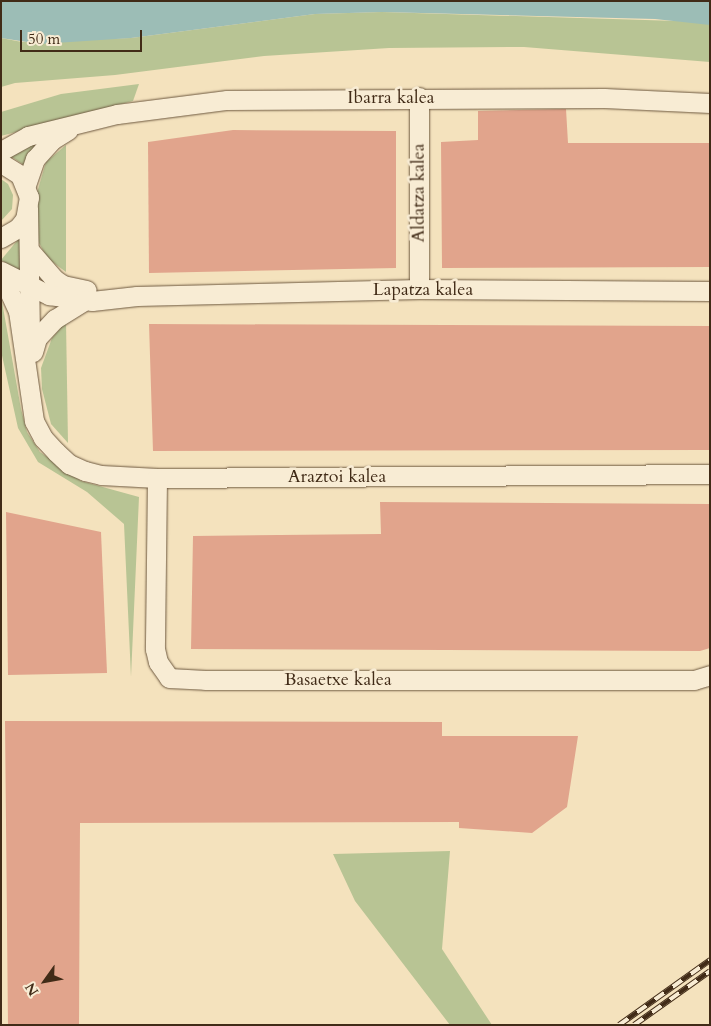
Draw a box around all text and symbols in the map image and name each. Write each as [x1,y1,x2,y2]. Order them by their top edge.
scale bar [22,20,145,52]
text: 50 m [28,29,60,49]
street label: Ibarra kalea [347,87,435,109]
street label: Aldatza kalea [408,143,430,243]
street label: Lapatza kalea [373,279,473,301]
street label: Araztoi kalea [288,466,386,488]
street label: Basaetxe kalea [284,669,392,691]
north arrow [20,956,70,1006]
text: N [21,979,43,999]

